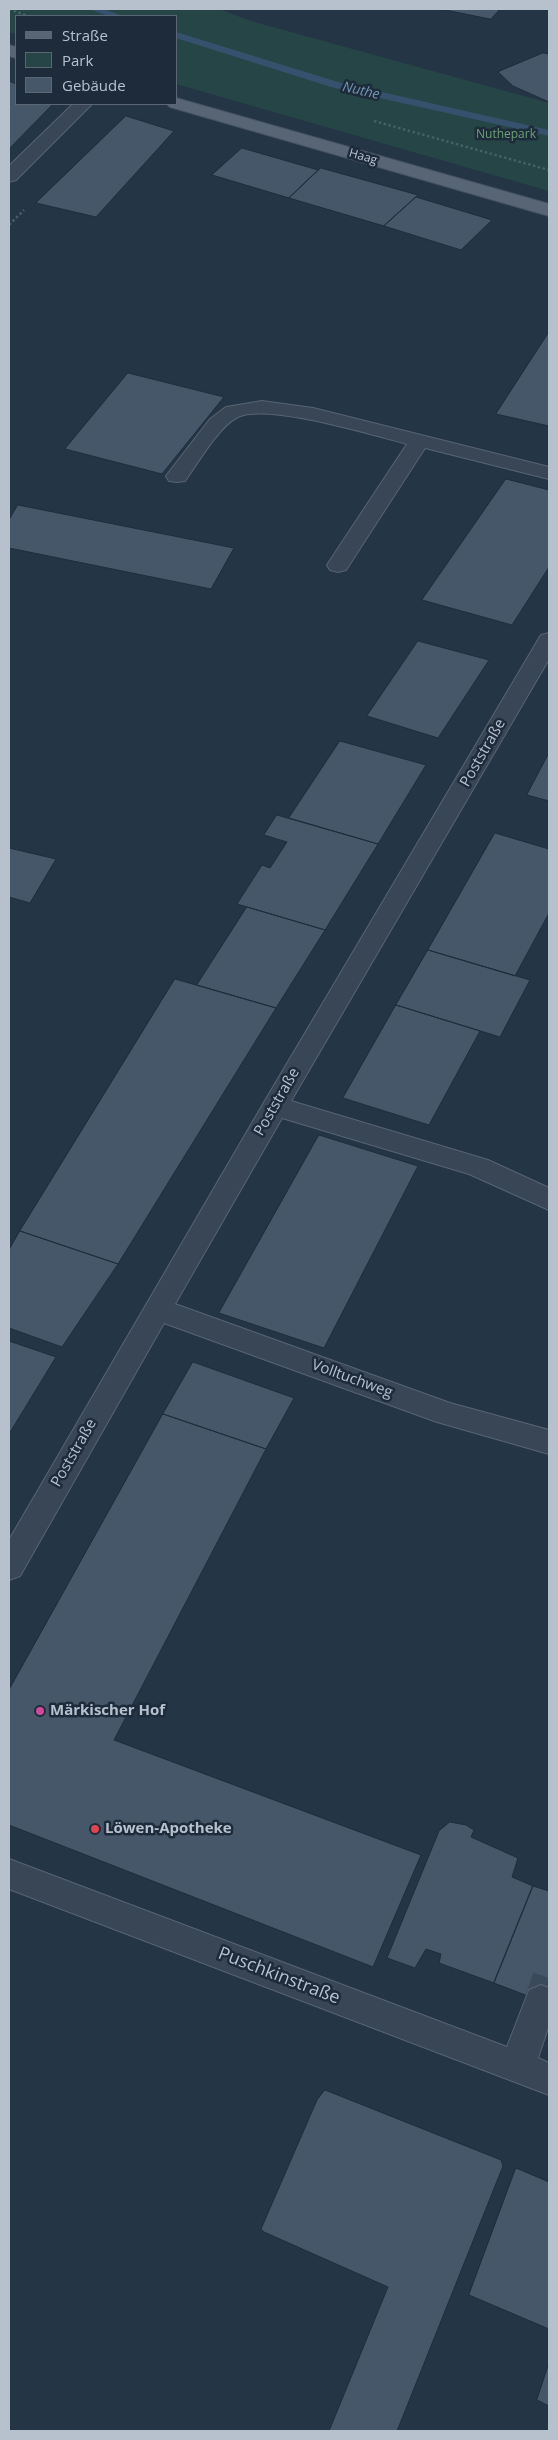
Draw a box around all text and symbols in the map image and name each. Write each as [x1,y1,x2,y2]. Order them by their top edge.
legend [15,15,178,105]
text: Straße [62,25,108,45]
text: Park [62,50,93,70]
text: Gebäude [62,75,126,95]
water label: Nuthe [341,79,381,103]
park label: Nuthepark [476,128,536,142]
street label: Haag [347,146,379,168]
street label: Poststraße [456,716,510,790]
street label: Poststraße [250,1065,304,1139]
street label: Volltuchweg [309,1356,395,1402]
street label: Poststraße [47,1416,101,1490]
place label: Märkischer Hof [50,1702,165,1720]
marker: Märkischer Hof [34,1705,46,1717]
place label: Löwen-Apotheke [105,1820,232,1838]
marker: Löwen-Apotheke [89,1823,101,1835]
street label: Puschkinstraße [215,1943,343,2009]

